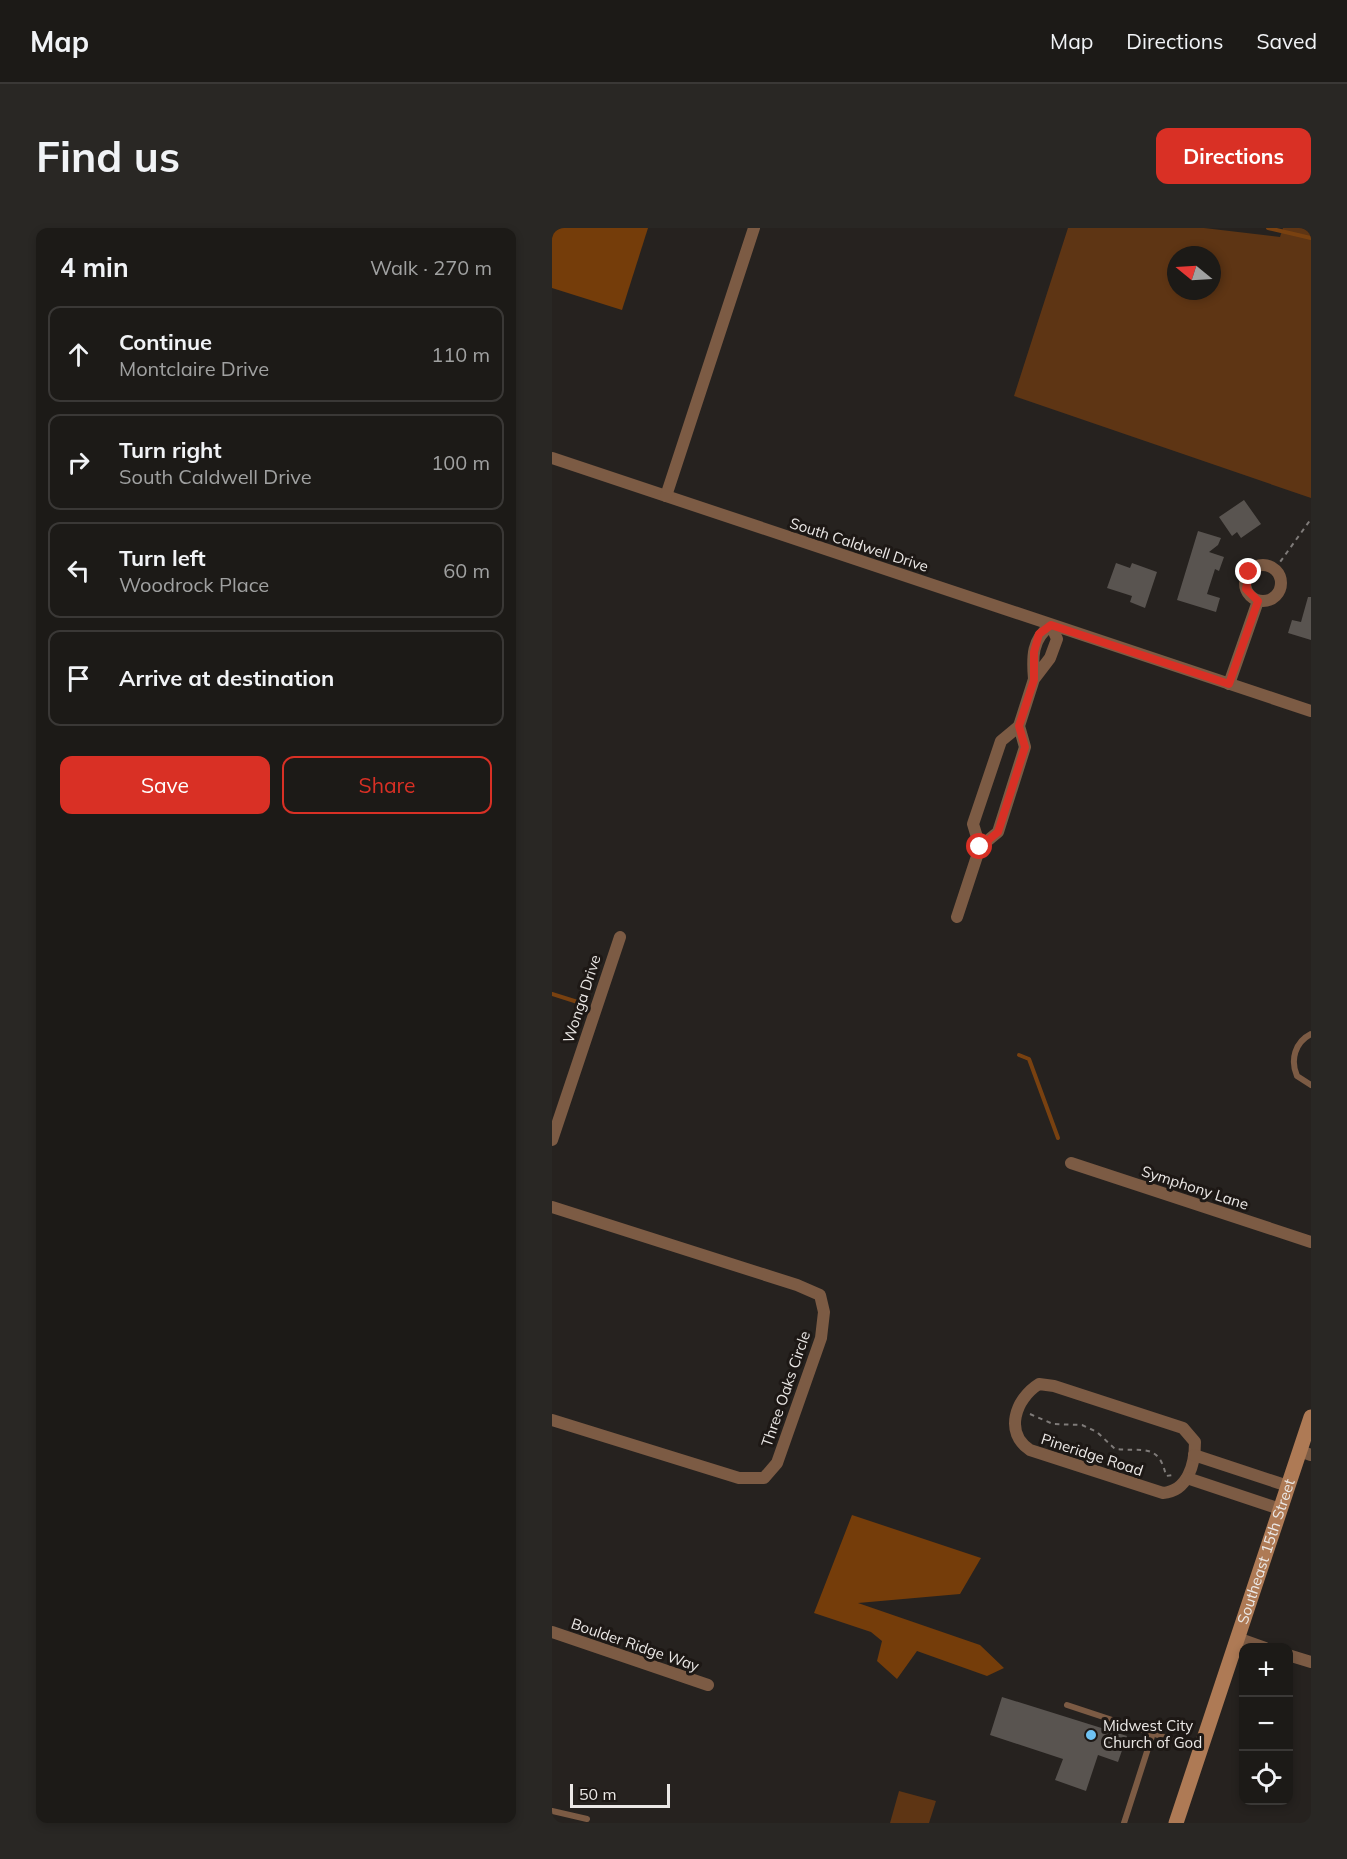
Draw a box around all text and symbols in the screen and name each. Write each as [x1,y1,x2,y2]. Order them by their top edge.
text: Map [30,24,89,59]
text: Map [1050,28,1093,54]
text: Directions [1126,28,1223,54]
text: Saved [1256,28,1317,54]
button: Directions [1156,128,1311,184]
text: Find us [36,130,180,183]
north arrow [1167,246,1221,300]
text: 4 min [60,251,129,284]
text: Walk · 270 m [370,255,492,280]
text: Continue [119,328,212,356]
icon: ahead [62,338,95,371]
text: 110 m [431,342,490,367]
text: Montclaire Drive [119,356,269,381]
text: Turn right [119,436,222,464]
icon: right [62,446,95,479]
text: 100 m [431,450,490,475]
text: South Caldwell Drive [119,464,312,489]
street label: South Caldwell Drive [788,513,931,576]
text: Turn left [119,544,206,572]
icon: left [62,554,95,587]
text: 60 m [443,558,490,583]
route end [1235,558,1261,584]
text: Woodrock Place [119,572,269,597]
icon: arrive [62,662,95,695]
text: Arrive at destination [119,664,334,692]
button: Save [60,756,270,814]
button: Share [282,756,492,814]
route start [966,833,992,859]
street label: Wonga Drive [558,952,605,1045]
street label: Symphony Lane [1139,1161,1251,1214]
street label: Three Oaks Circle [757,1328,814,1449]
street label: Pineridge Road [1039,1429,1146,1480]
street label: Southeast 15th Street [1233,1476,1299,1627]
street label: Boulder Ridge Way [569,1614,702,1675]
map controls [1239,1643,1293,1805]
button: + [1239,1643,1293,1697]
button: − [1239,1697,1293,1751]
place label: Midwest City Church of God [1103,1716,1202,1752]
marker: Midwest City Church of God [1084,1728,1098,1742]
button: locate [1239,1751,1293,1805]
scale bar [570,1781,670,1808]
text: 50 m [579,1784,616,1804]

